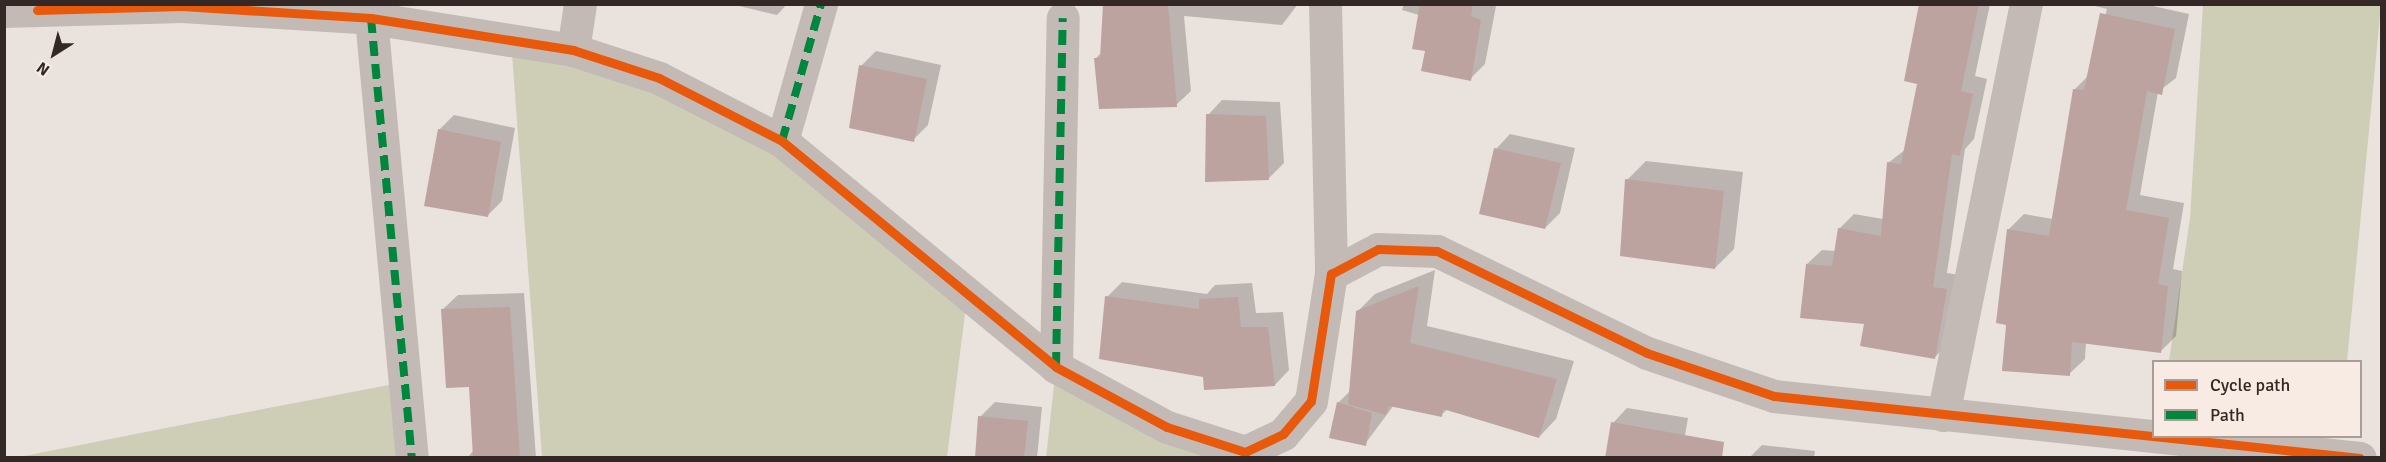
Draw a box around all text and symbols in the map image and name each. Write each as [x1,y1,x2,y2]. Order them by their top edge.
north arrow [24,24,84,84]
text: N [33,57,54,80]
legend [2152,360,2362,438]
text: Cycle path [2210,374,2290,396]
text: Path [2210,404,2245,426]

